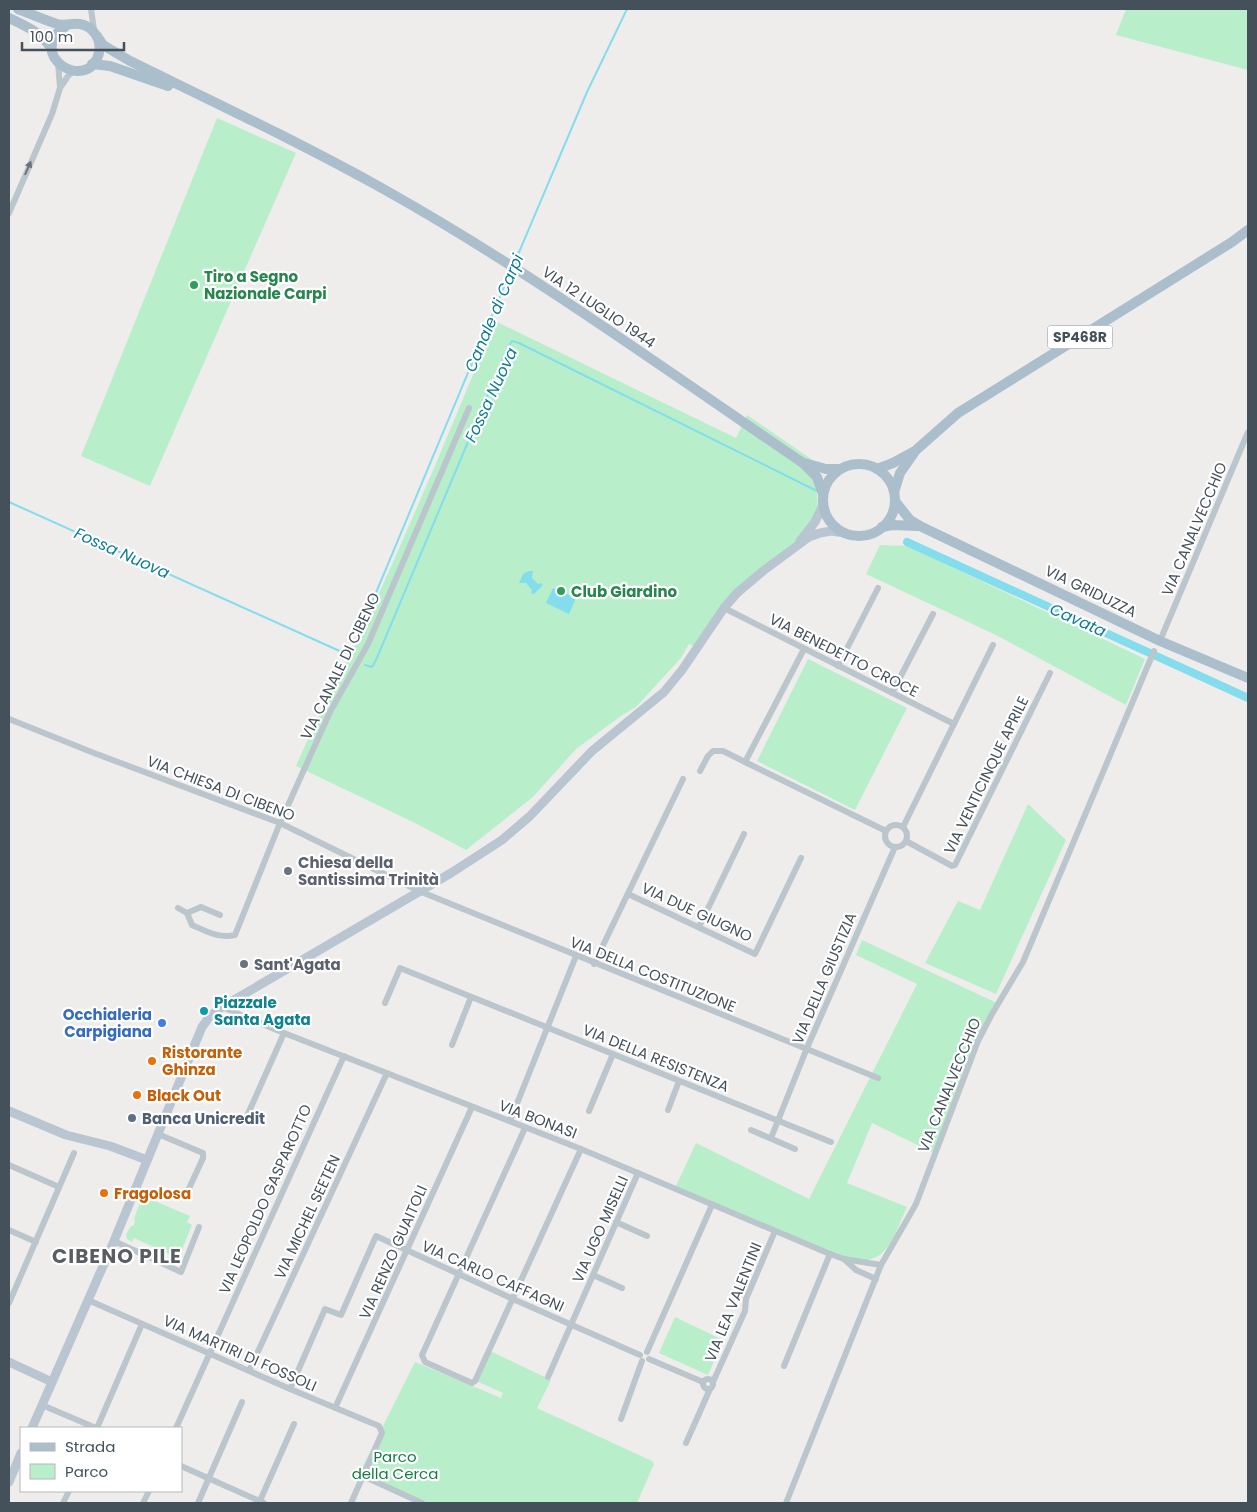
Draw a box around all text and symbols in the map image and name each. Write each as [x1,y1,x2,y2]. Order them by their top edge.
scale bar [22,20,125,52]
text: 100 m [30,26,73,47]
one-way arrow [25,161,33,175]
water label: Canale di Carpi [459,249,530,376]
street label: VIA 12 LUGLIO 1944 [538,261,660,353]
place label: Tiro a Segno Nazionale Carpi [204,266,327,304]
marker: Tiro a Segno Nazionale Carpi [188,279,200,291]
road number: SP468R [1048,326,1112,348]
water label: Fossa Nuova [459,344,523,446]
street label: VIA CANALVECCHIO [1156,459,1232,599]
water label: Fossa Nuova [71,522,173,584]
street label: VIA GRIDUZZA [1042,560,1140,622]
place label: Club Giardino [571,581,678,602]
marker: Club Giardino [555,585,567,597]
street label: VIA CANALE DI CIBENO [295,589,385,743]
water label: Cavata [1046,597,1110,643]
street label: VIA BENEDETTO CROCE [766,608,922,702]
street label: VIA VENTICINQUE APRILE [939,692,1033,858]
street label: VIA CHIESA DI CIBENO [144,750,298,826]
place label: Chiesa della Santissima Trinità [298,852,439,890]
marker: Chiesa della Santissima Trinità [282,865,294,877]
street label: VIA DUE GIUGNO [638,877,756,947]
street label: VIA DELLA GIUSTIZIA [787,909,861,1047]
street label: VIA DELLA COSTITUZIONE [567,931,739,1017]
place label: Sant'Agata [254,954,341,975]
marker: Sant'Agata [238,958,250,970]
place label: Piazzale Santa Agata [214,992,311,1030]
place label: Occhialeria Carpigiana [63,1004,152,1042]
marker: Piazzale Santa Agata [198,1005,210,1017]
street label: VIA CANALVECCHIO [912,1014,986,1156]
marker: Occhialeria Carpigiana [156,1017,168,1029]
street label: VIA DELLA RESISTENZA [580,1019,732,1097]
place label: Ristorante Ghinza [162,1042,242,1080]
marker: Ristorante Ghinza [146,1055,158,1067]
place label: Black Out [147,1085,221,1106]
marker: Black Out [131,1089,143,1101]
street label: VIA BONASI [496,1094,580,1144]
street label: VIA LEOPOLDO GASPAROTTO [214,1101,316,1297]
place label: Banca Unicredit [142,1108,265,1129]
marker: Banca Unicredit [126,1112,138,1124]
street label: VIA MICHEL SEETEN [269,1151,345,1283]
street label: VIA UGO MISELLI [567,1172,633,1286]
street label: VIA RENZO GUAITOLI [354,1182,432,1322]
place label: Fragolosa [114,1183,191,1204]
marker: Fragolosa [98,1187,110,1199]
street label: VIA CARLO CAFFAGNI [418,1235,568,1317]
street label: VIA LEA VALENTINI [699,1239,767,1365]
district label: CIBENO PILE [52,1242,182,1270]
street label: VIA MARTIRI DI FOSSOLI [160,1310,320,1396]
legend [20,1427,182,1492]
text: Strada [65,1436,115,1457]
park label: Parco della Cerca [352,1446,438,1484]
text: Parco [65,1461,108,1482]

